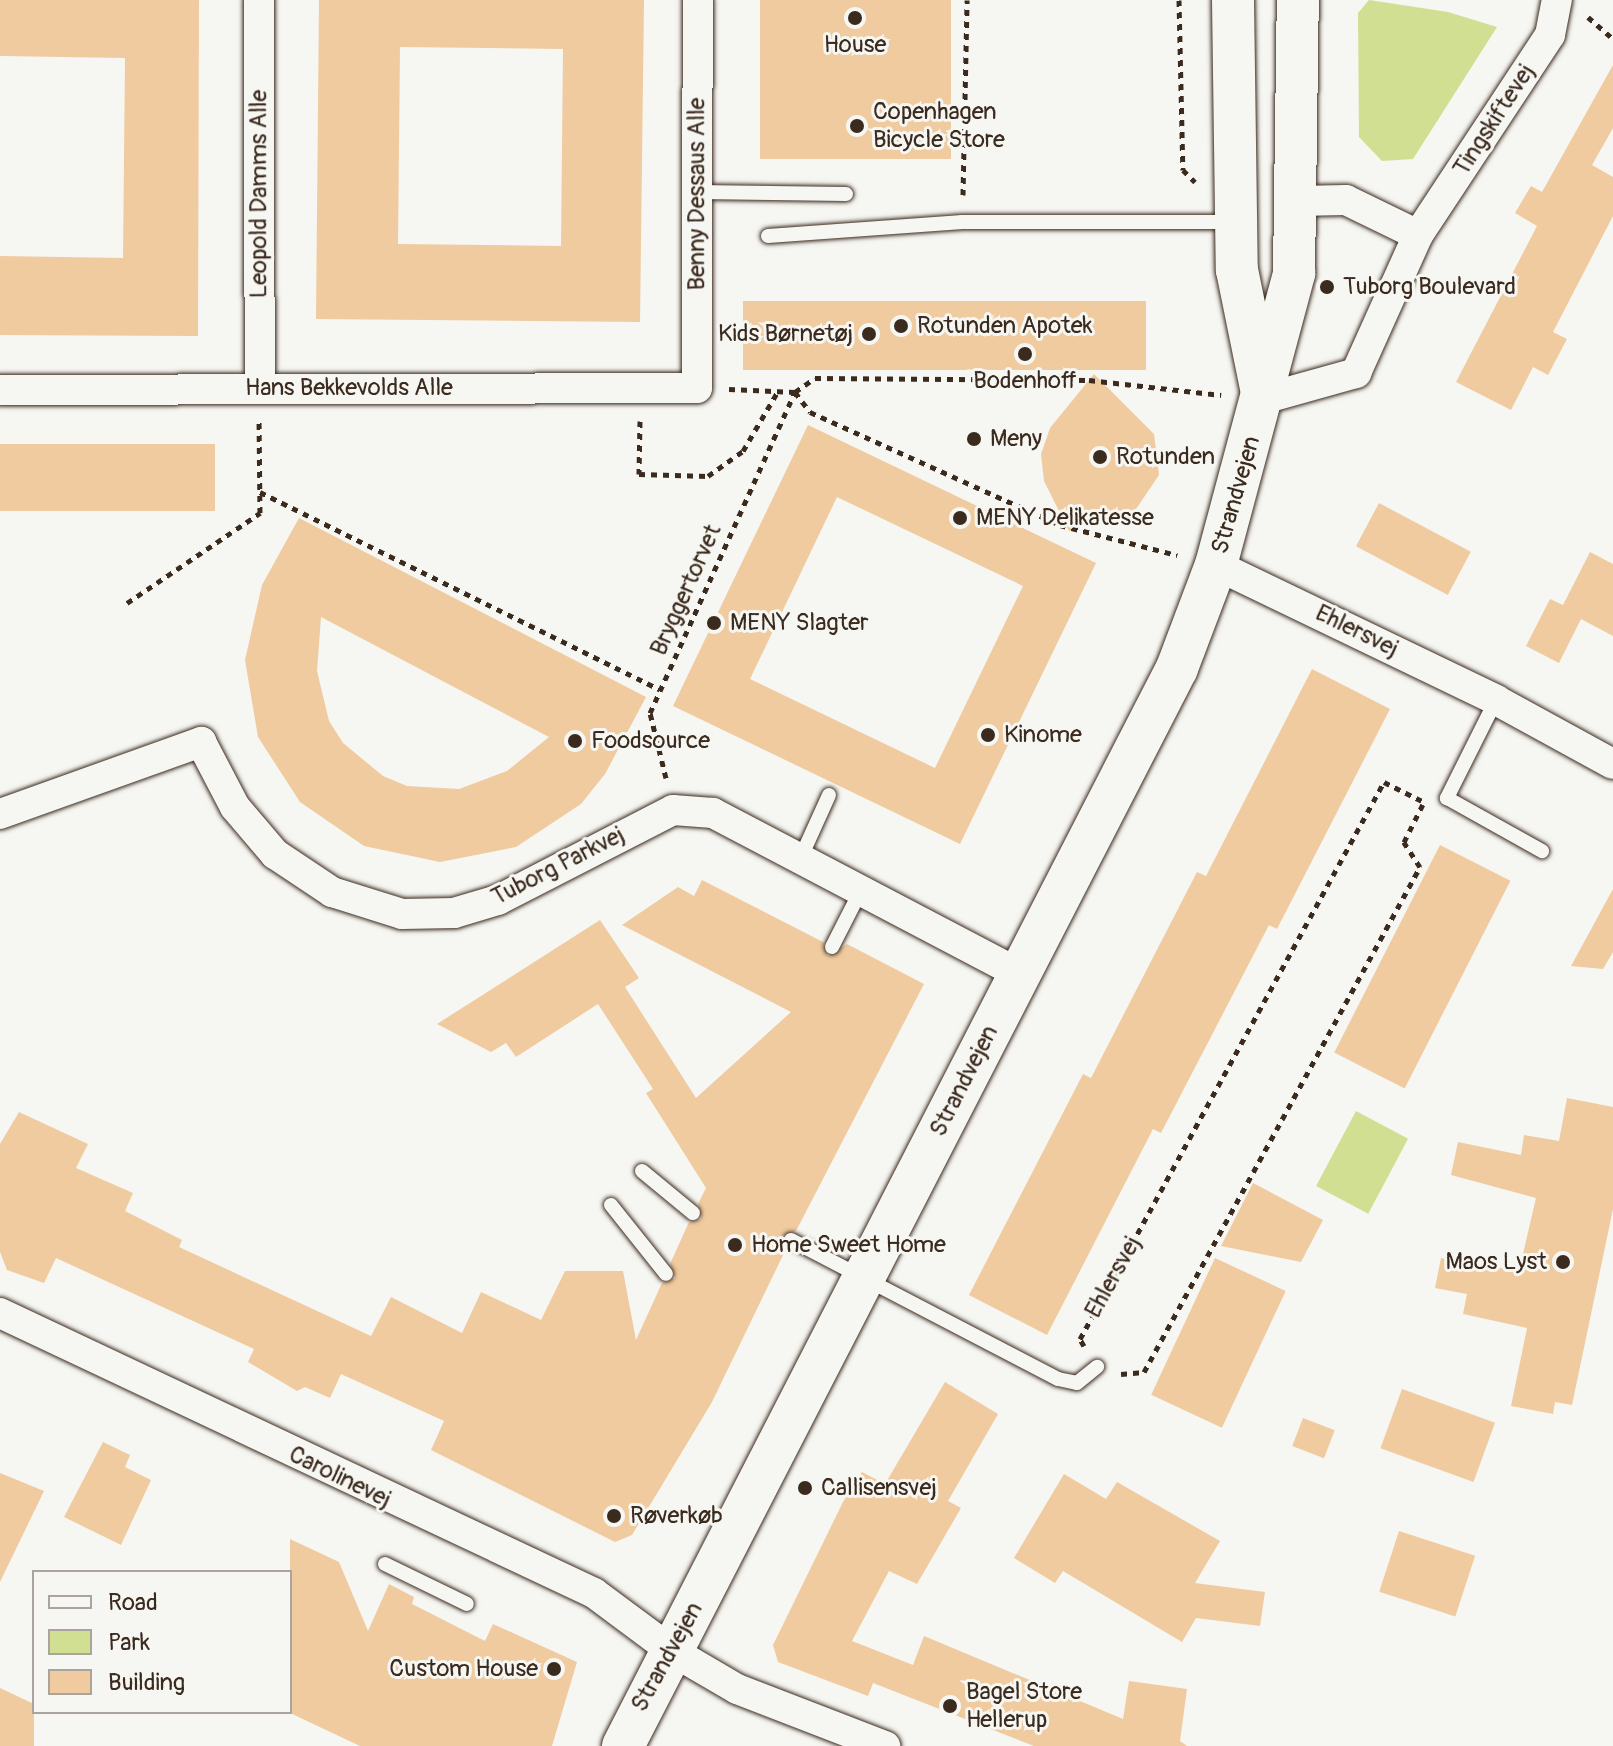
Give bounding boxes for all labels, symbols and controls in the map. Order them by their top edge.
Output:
marker: House [846,9,864,27]
place label: House [824,31,886,59]
street label: Tingskiftevej [1447,59,1541,181]
street label: Leopold Damms Alle [245,90,273,298]
street label: Benny Dessaus Alle [683,98,711,290]
place label: Copenhagen Bicycle Store [873,98,1005,154]
marker: Copenhagen Bicycle Store [848,117,866,135]
place label: Tuborg Boulevard [1343,273,1516,301]
marker: Tuborg Boulevard [1318,278,1336,296]
place label: Rotunden Apotek [917,312,1093,340]
marker: Rotunden Apotek [892,317,910,335]
place label: Kids Børnetøj [718,320,853,348]
marker: Kids Børnetøj [860,325,878,343]
marker: Bodenhoff [1016,345,1034,363]
place label: Bodenhoff [973,367,1077,395]
street label: Hans Bekkevolds Alle [245,374,453,402]
place label: Meny [990,425,1042,453]
marker: Meny [965,430,983,448]
street label: Strandvejen [1205,433,1267,557]
place label: Rotunden [1116,443,1215,471]
marker: Rotunden [1091,448,1109,466]
place label: MENY Delikatesse [976,504,1154,532]
marker: MENY Delikatesse [951,509,969,527]
street label: Bryggertorvet [644,520,728,660]
street label: Ehlersvej [1311,599,1403,663]
place label: MENY Slagter [730,609,869,637]
marker: MENY Slagter [705,614,723,632]
place label: Kinome [1004,721,1082,749]
marker: Kinome [979,726,997,744]
place label: Foodsource [591,727,710,755]
marker: Foodsource [566,732,584,750]
street label: Tuborg Parkvej [487,820,629,912]
street label: Strandvejen [924,1021,1004,1141]
place label: Home Sweet Home [751,1231,946,1259]
street label: Ehlersvej [1079,1231,1147,1323]
marker: Home Sweet Home [726,1236,744,1254]
place label: Maos Lyst [1446,1248,1547,1276]
marker: Maos Lyst [1554,1253,1572,1271]
street label: Carolinevej [284,1440,396,1514]
place label: Callisensvej [821,1474,937,1502]
marker: Callisensvej [796,1479,814,1497]
place label: Røverkøb [630,1502,723,1530]
marker: Røverkøb [605,1507,623,1525]
legend [32,1570,292,1714]
text: Road [108,1588,158,1617]
street label: Strandvejen [625,1597,709,1717]
text: Park [108,1628,150,1657]
place label: Custom House [389,1655,538,1683]
marker: Custom House [545,1660,563,1678]
text: Building [108,1668,185,1697]
place label: Bagel Store Hellerup [966,1678,1082,1734]
marker: Bagel Store Hellerup [941,1697,959,1715]

